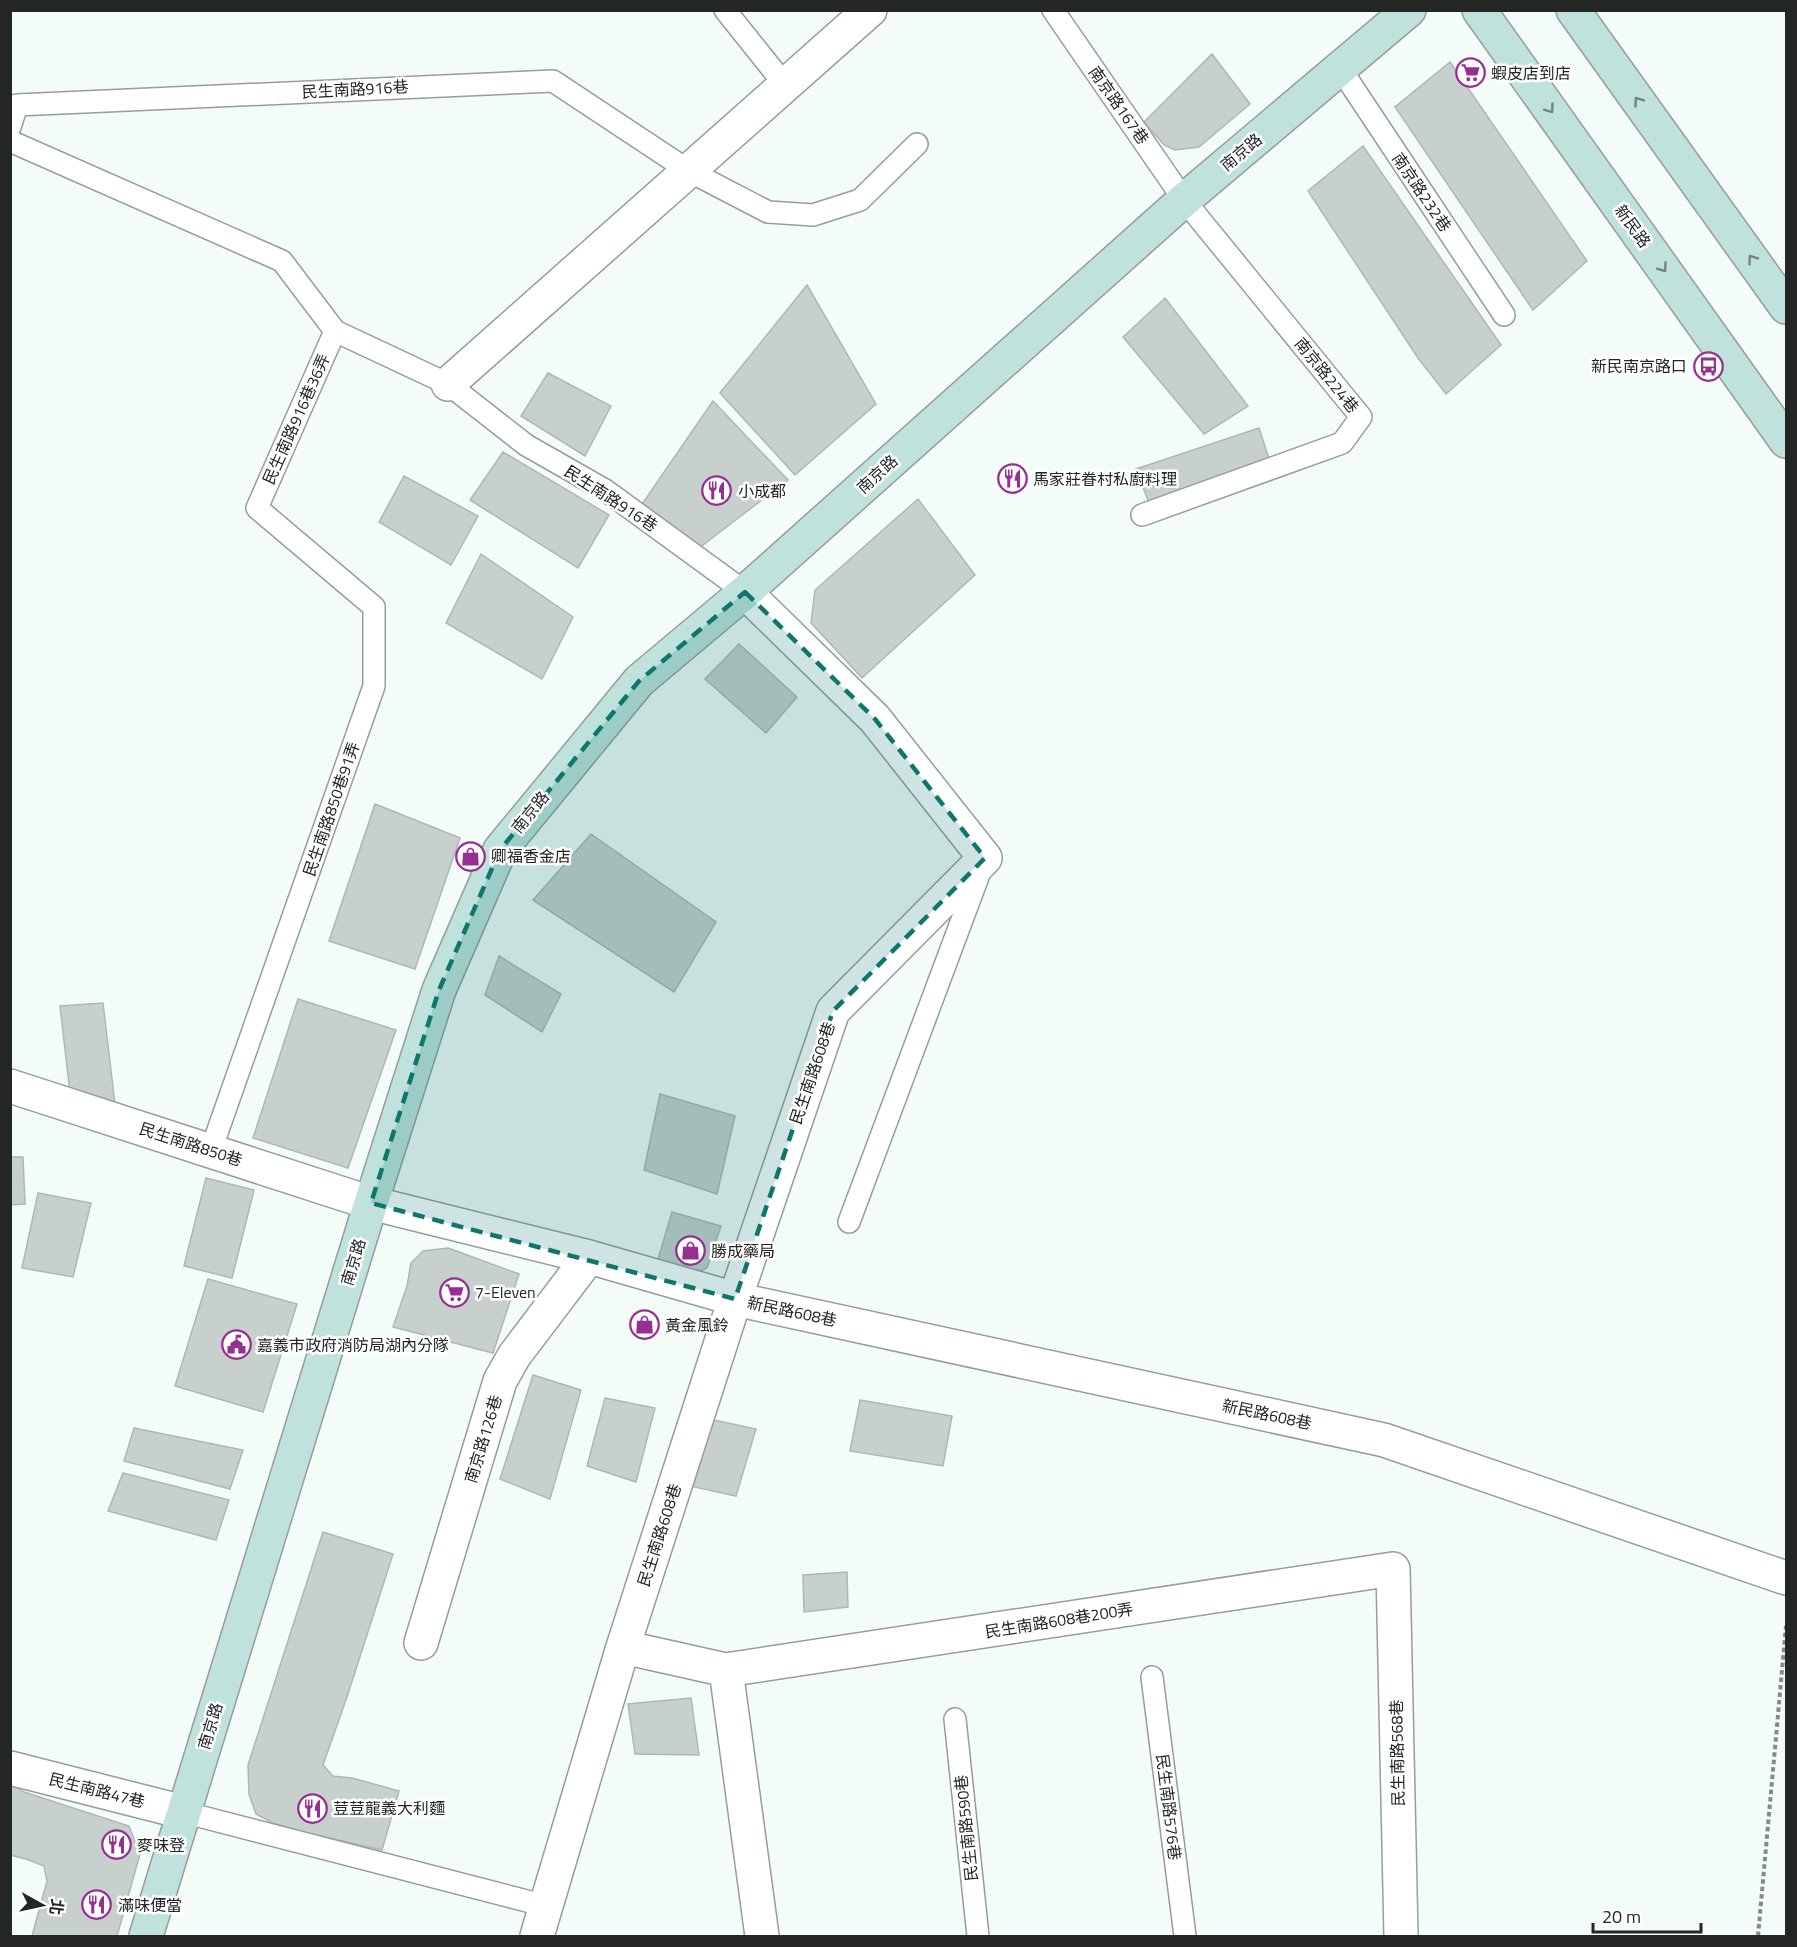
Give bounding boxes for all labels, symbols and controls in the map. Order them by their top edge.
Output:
supermarket icon: 蝦皮店到店 [1454,57,1486,89]
street label: 南京路167巷 [1083,61,1155,149]
place label: 蝦皮店到店 [1491,61,1571,85]
street label: 民生南路916巷 [301,74,409,104]
one-way arrow [1635,96,1646,107]
one-way arrow [1543,103,1554,114]
street label: 南京路 [1215,127,1267,177]
street label: 南京路232巷 [1387,148,1457,236]
street label: 新民路 [1609,200,1657,252]
one-way arrow [1748,255,1759,266]
one-way arrow [1656,261,1667,272]
street label: 南京路224巷 [1289,332,1365,418]
street label: 民生南路916巷36弄 [256,350,336,488]
bus stop icon: 新民南京路口 [1692,350,1724,382]
place label: 新民南京路口 [1591,354,1687,378]
street label: 南京路 [851,449,903,499]
street label: 民生南路916巷 [560,459,662,537]
restaurant icon: 馬家莊眷村私廚料理 [996,463,1028,495]
place label: 馬家莊眷村私廚料理 [1033,467,1177,491]
restaurant icon: 小成都 [701,475,733,507]
place label: 小成都 [738,479,786,503]
street label: 民生南路850巷91弄 [297,739,365,879]
street label: 南京路 [506,786,554,838]
shop icon: 卿福香金店 [454,840,486,872]
place label: 卿福香金店 [491,844,571,868]
street label: 民生南路608巷 [783,1019,841,1127]
street label: 民生南路850巷 [136,1116,246,1172]
shop icon: 勝成藥局 [674,1235,706,1267]
street label: 南京路 [335,1236,371,1288]
place label: 勝成藥局 [711,1239,775,1263]
supermarket icon: 7-Eleven [438,1276,470,1308]
place label: 7-Eleven [475,1280,536,1304]
street label: 新民路608巷 [745,1290,839,1332]
shop icon: 黃金風鈴 [628,1309,660,1341]
place label: 黃金風鈴 [665,1313,729,1337]
public building icon: 嘉義市政府消防局湖內分隊 [220,1329,252,1361]
place label: 嘉義市政府消防局湖內分隊 [257,1333,449,1357]
street label: 南京路126巷 [458,1392,508,1486]
street label: 新民路608巷 [1220,1393,1314,1435]
street label: 民生南路608巷 [631,1480,687,1590]
street label: 民生南路608巷200弄 [983,1596,1135,1644]
street label: 民生南路568巷 [1384,1699,1410,1807]
street label: 南京路 [192,1700,228,1752]
street label: 民生南路576巷 [1151,1752,1187,1862]
street label: 民生南路47巷 [47,1767,147,1813]
street label: 民生南路590巷 [948,1774,984,1882]
restaurant icon: 荳荳龍義大利麵 [296,1792,328,1824]
place label: 荳荳龍義大利麵 [333,1796,445,1820]
restaurant icon: 麥味登 [100,1829,132,1861]
place label: 麥味登 [137,1833,185,1857]
north arrow [12,1875,72,1935]
restaurant icon: 滿味便當 [81,1889,113,1921]
place label: 滿味便當 [118,1893,182,1917]
scale bar [1593,1896,1701,1934]
text: 北 [44,1897,70,1917]
text: 20 m [1602,1903,1641,1930]

